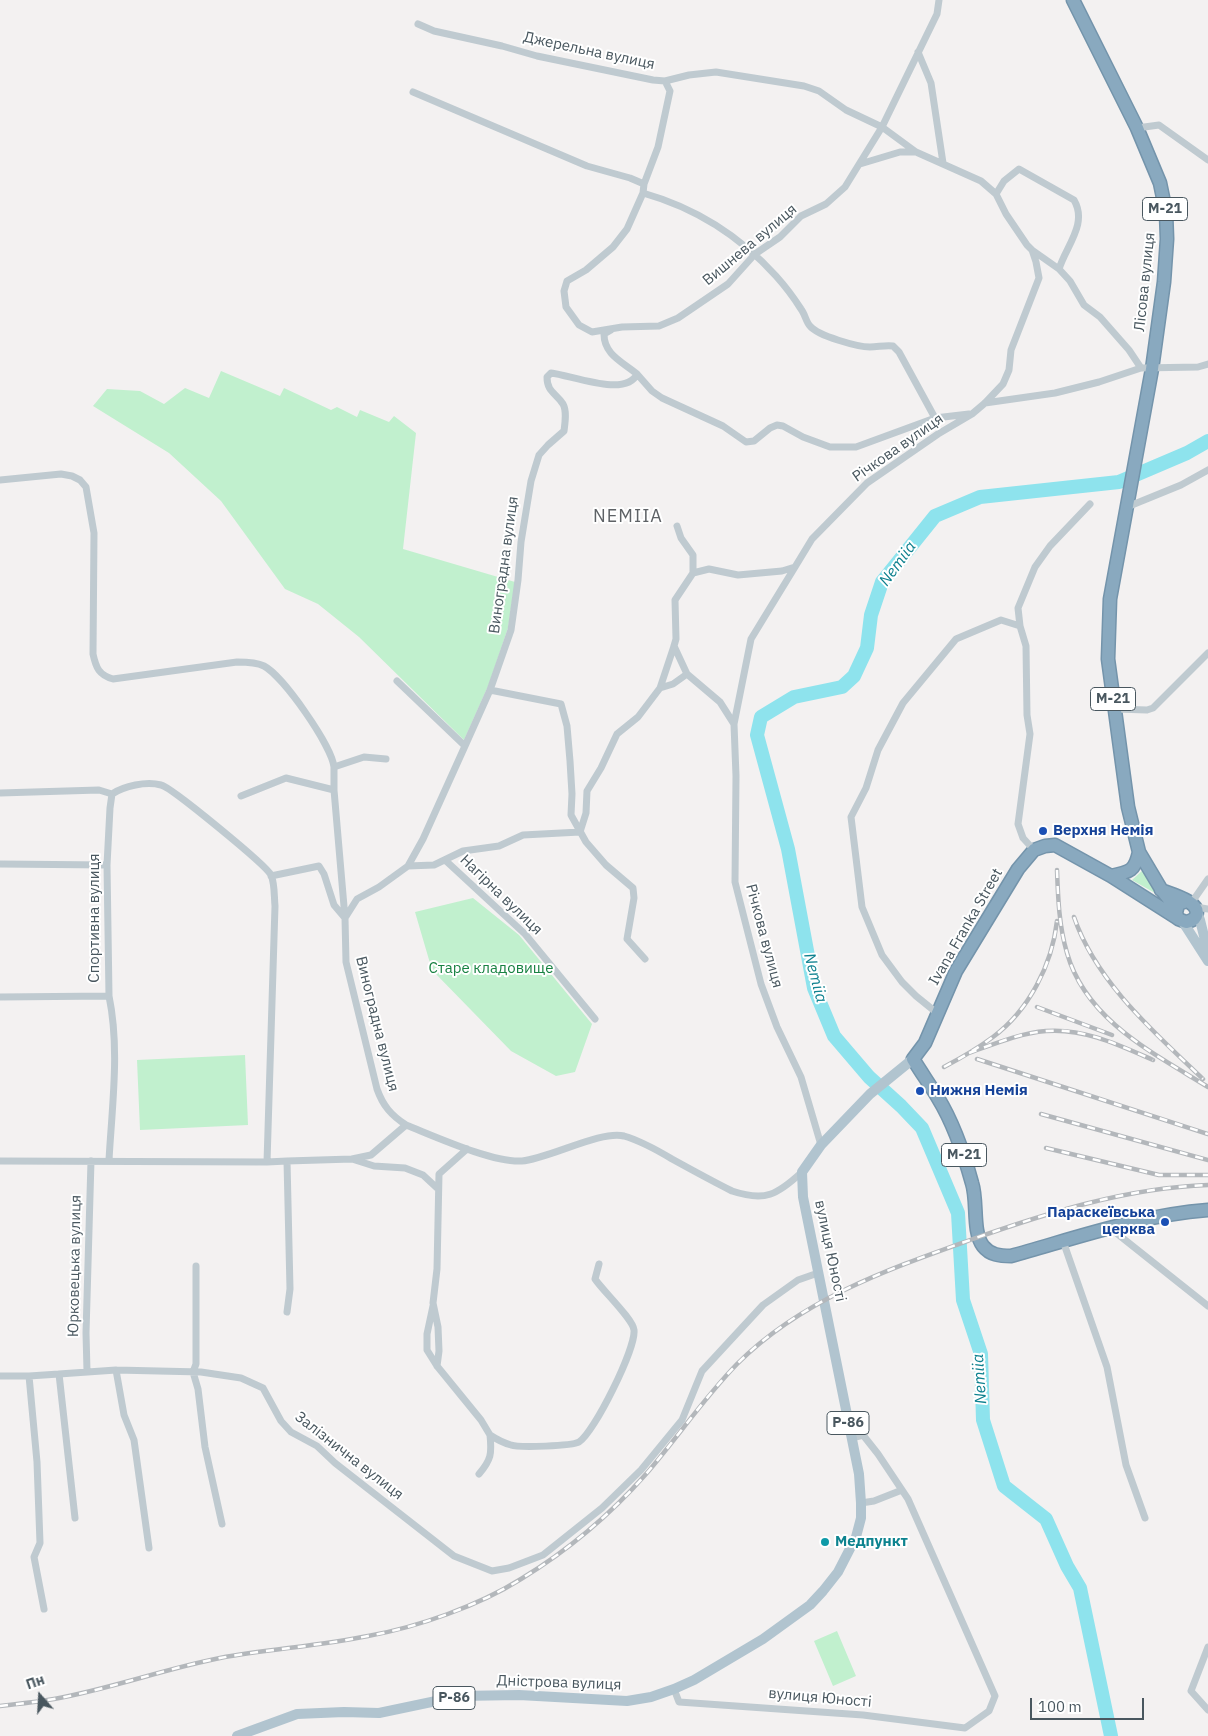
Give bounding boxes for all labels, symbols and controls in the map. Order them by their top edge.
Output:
street label: Джерельна вулиця [522,28,656,74]
road number: М-21 [1142,198,1188,220]
street label: Вишнева вулиця [699,200,801,290]
street label: Лісова вулиця [1131,232,1159,332]
street label: Річкова вулиця [849,410,947,486]
street label: Виноградна вулиця [485,495,523,635]
district label: NEMIIA [592,506,664,528]
water label: Nemiia [875,538,921,590]
road number: М-21 [1090,688,1136,711]
place label: Верхня Немія [1053,822,1153,840]
marker: Верхня Немія [1037,825,1049,837]
street label: Нагірна вулиця [456,851,546,939]
street label: Спортивна вулиця [86,853,104,983]
street label: Ivana Franka Street [925,865,1007,989]
street label: Річкова вулиця [741,882,787,990]
water label: Nemiia [799,951,831,1005]
street label: Виноградна вулиця [352,955,402,1093]
park label: Старе кладовище [429,960,553,978]
place label: Нижня Немія [930,1082,1028,1100]
marker: Нижня Немія [914,1085,926,1097]
road number: М-21 [942,1144,986,1166]
street label: Юрковецька вулиця [65,1195,85,1337]
street label: вулиця Юності [810,1199,850,1303]
place label: Параскеївська церква [1047,1204,1155,1239]
marker: Параскеївська церква [1159,1216,1171,1228]
water label: Nemiia [969,1353,991,1405]
street label: Залізнична вулиця [291,1408,407,1504]
road number: Р-86 [827,1412,869,1435]
place label: Медпункт [835,1533,908,1551]
marker: Медпункт [819,1536,831,1548]
text: Пн [23,1670,47,1693]
north arrow [15,1671,65,1721]
street label: Дністрова вулиця [496,1672,622,1694]
street label: вулиця Юності [768,1685,872,1711]
road number: Р-86 [433,1686,475,1710]
scale bar [1033,1688,1147,1720]
text: 100 m [1038,1697,1082,1716]

